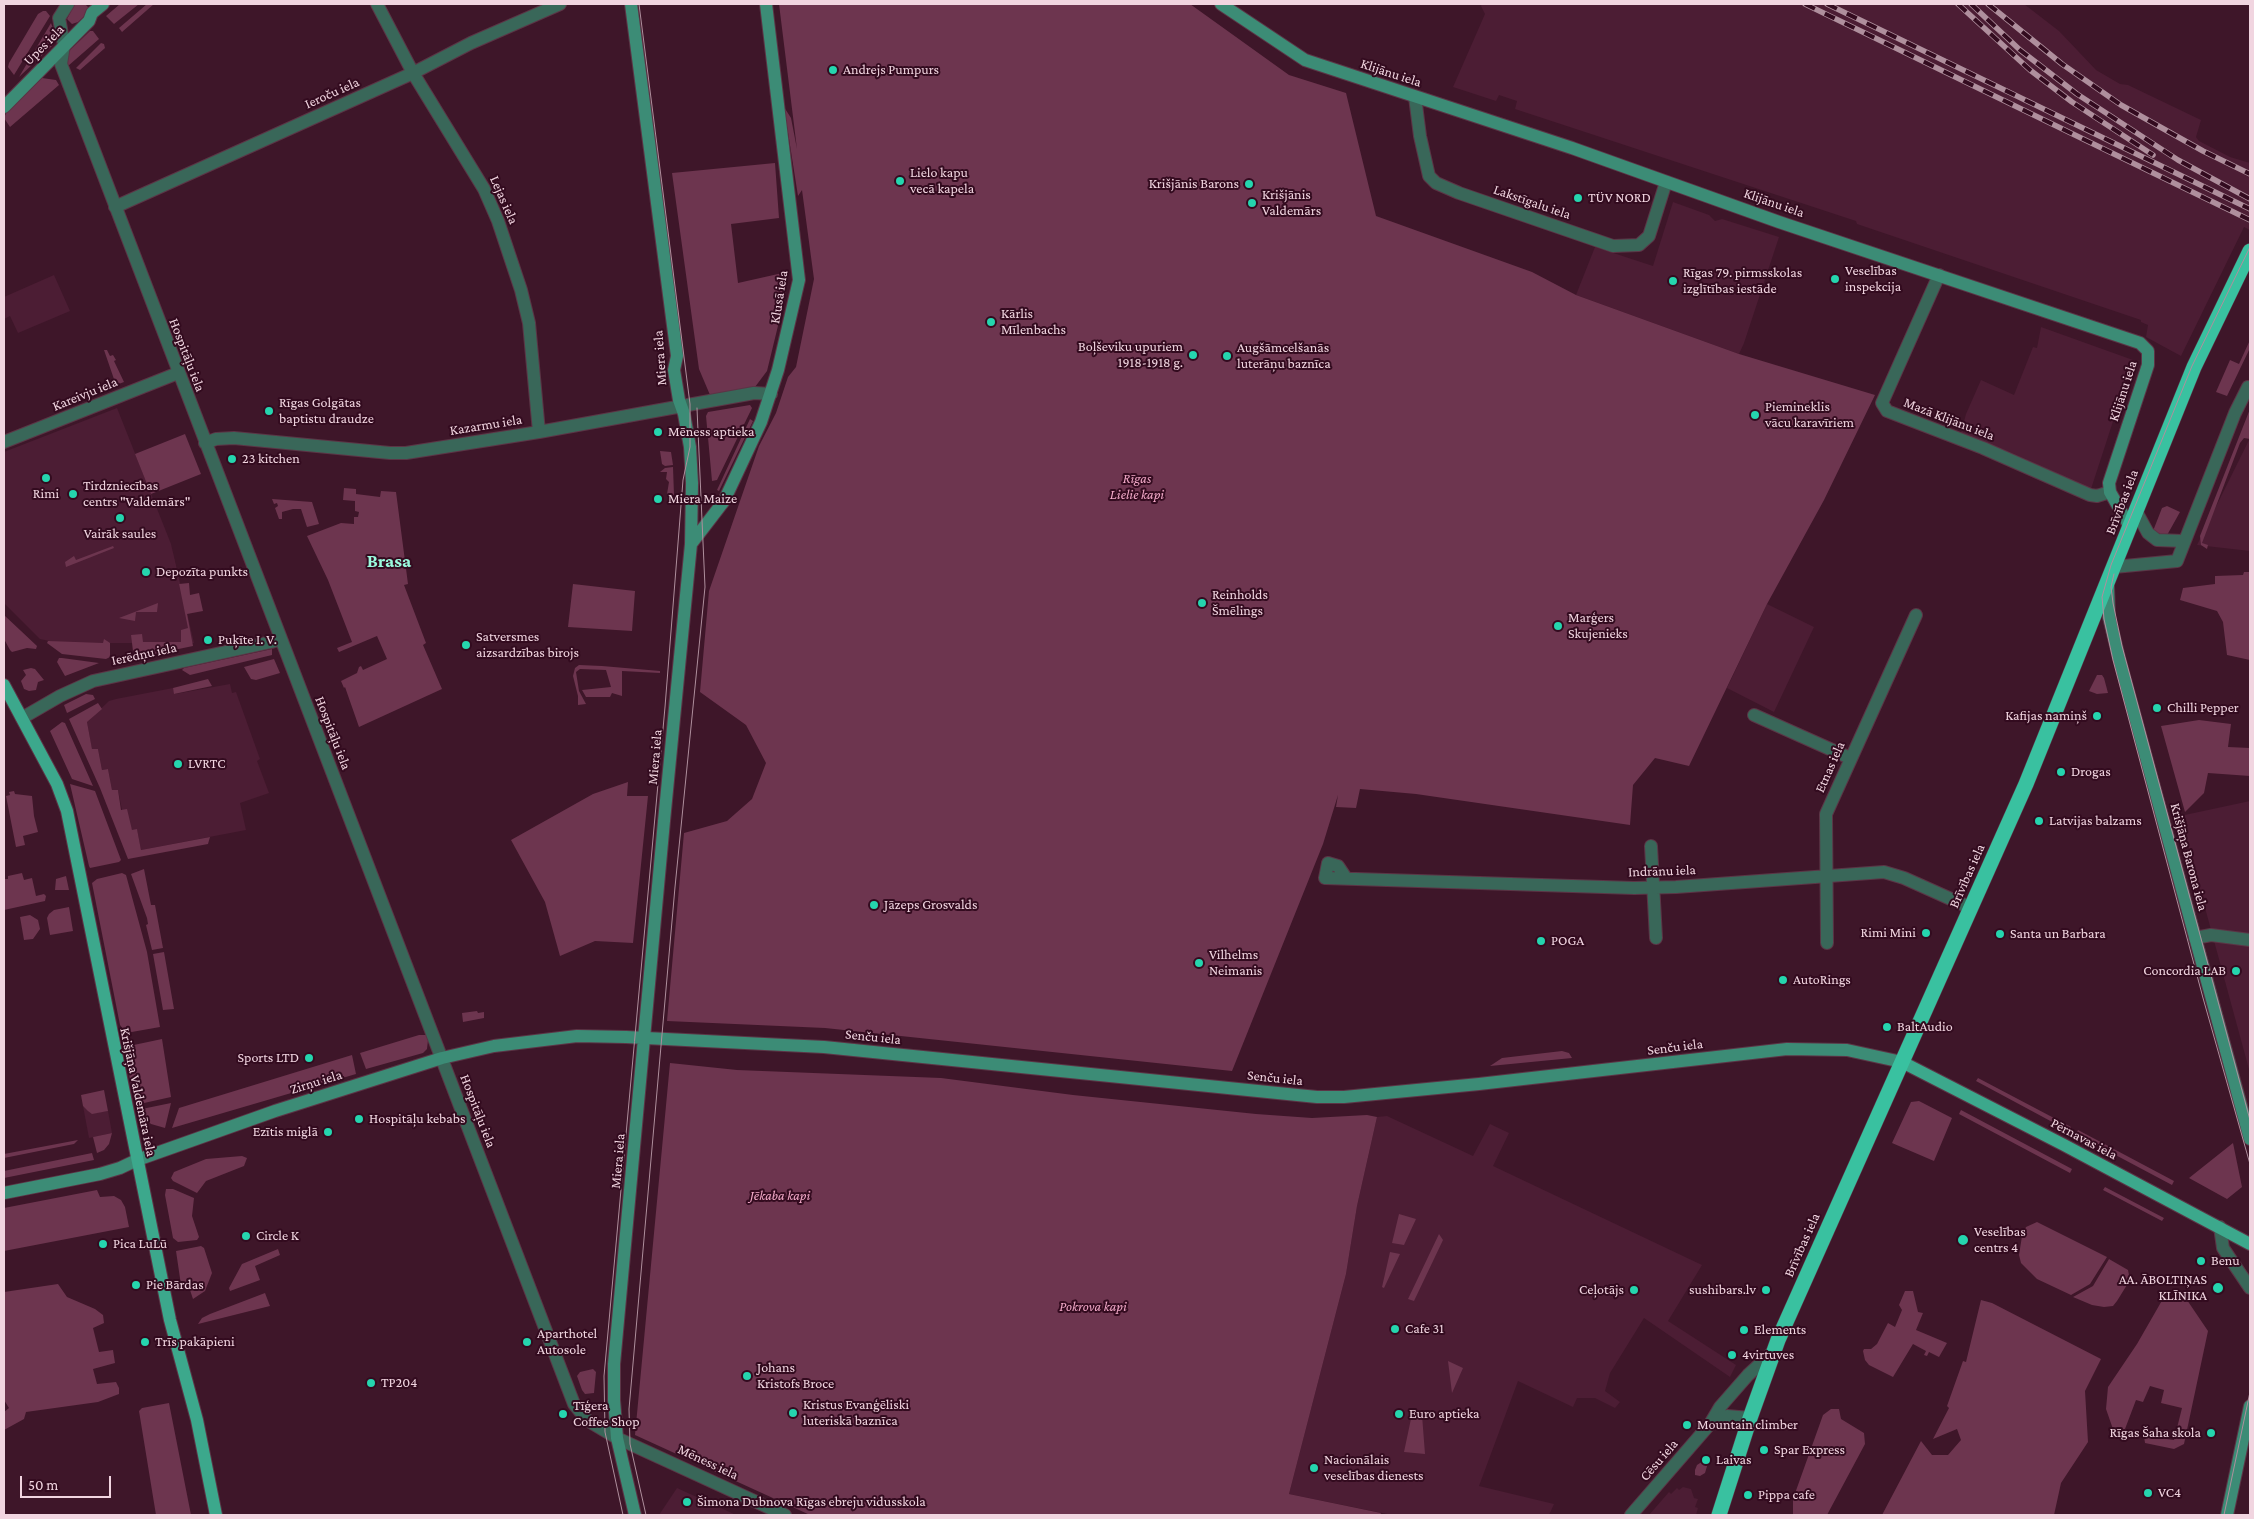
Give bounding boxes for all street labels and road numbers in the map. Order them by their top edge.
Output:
street label: Upes iela [20,21,68,69]
street label: Klijānu iela [1359,55,1423,91]
street label: Ieroču iela [302,74,362,112]
street label: Lejas iela [486,173,522,227]
street label: Lakstīgalu iela [1491,181,1573,223]
street label: Klijānu iela [1742,185,1806,221]
street label: Klusā iela [767,269,791,325]
street label: Hospitāļu iela [165,316,209,394]
street label: Miera iela [650,330,670,386]
street label: Klijānu iela [2105,359,2141,423]
street label: Kareivju iela [50,373,120,415]
street label: Mazā Klijānu iela [1901,394,1997,444]
street label: Kazarmu iela [449,411,523,439]
street label: Brīvības iela [2102,467,2142,537]
street label: Ierēdņu iela [110,639,178,669]
street label: Hospitāļu iela [311,694,355,772]
street label: Miera iela [644,729,666,785]
street label: Etnas iela [1811,739,1849,795]
street label: Krišjāņa Barona iela [2167,801,2211,913]
street label: Brīvības iela [1945,841,1989,911]
street label: Indrānu iela [1628,861,1696,881]
street label: Krišjāņa Valdemāra iela [116,1026,160,1158]
street label: Senču iela [844,1026,902,1048]
street label: Senču iela [1646,1035,1704,1059]
street label: Zirņu iela [288,1066,344,1098]
street label: Senču iela [1246,1067,1304,1089]
street label: Hospitāļu iela [456,1072,500,1150]
street label: Pērnavas iela [2048,1115,2120,1163]
street label: Miera iela [607,1133,629,1189]
street label: Brīvības iela [1780,1210,1824,1280]
street label: Cēsu iela [1636,1436,1682,1484]
street label: Mēness iela [675,1441,741,1483]

